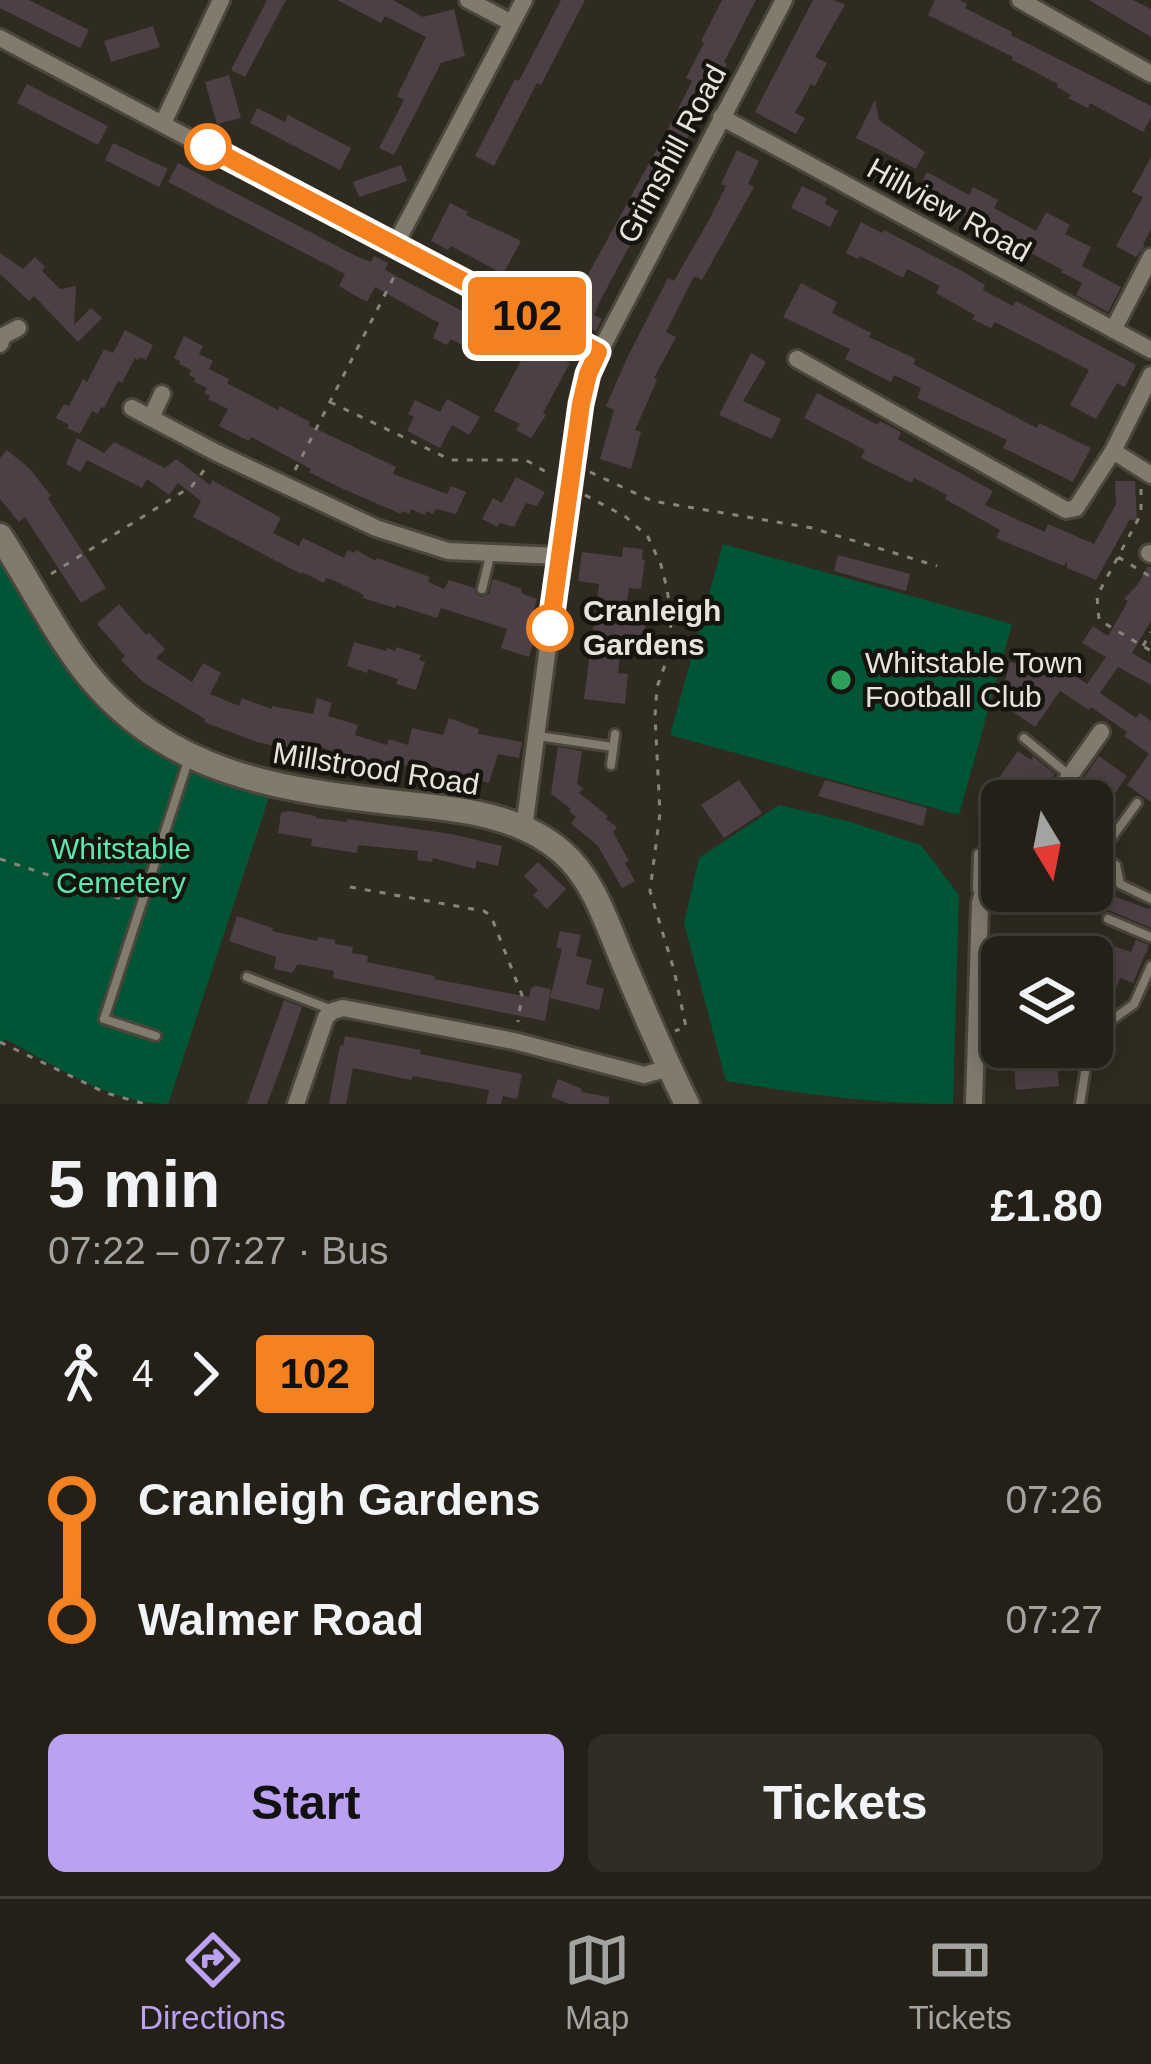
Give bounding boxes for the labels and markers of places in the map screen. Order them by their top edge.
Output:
unlabelled marker [186,125,230,169]
place label: Cranleigh Gardens [583,594,721,661]
marker: Cranleigh Gardens [528,606,572,650]
place label: Whitstable Town Football Club [865,646,1083,713]
marker: Whitstable Town Football Club [828,667,854,693]

